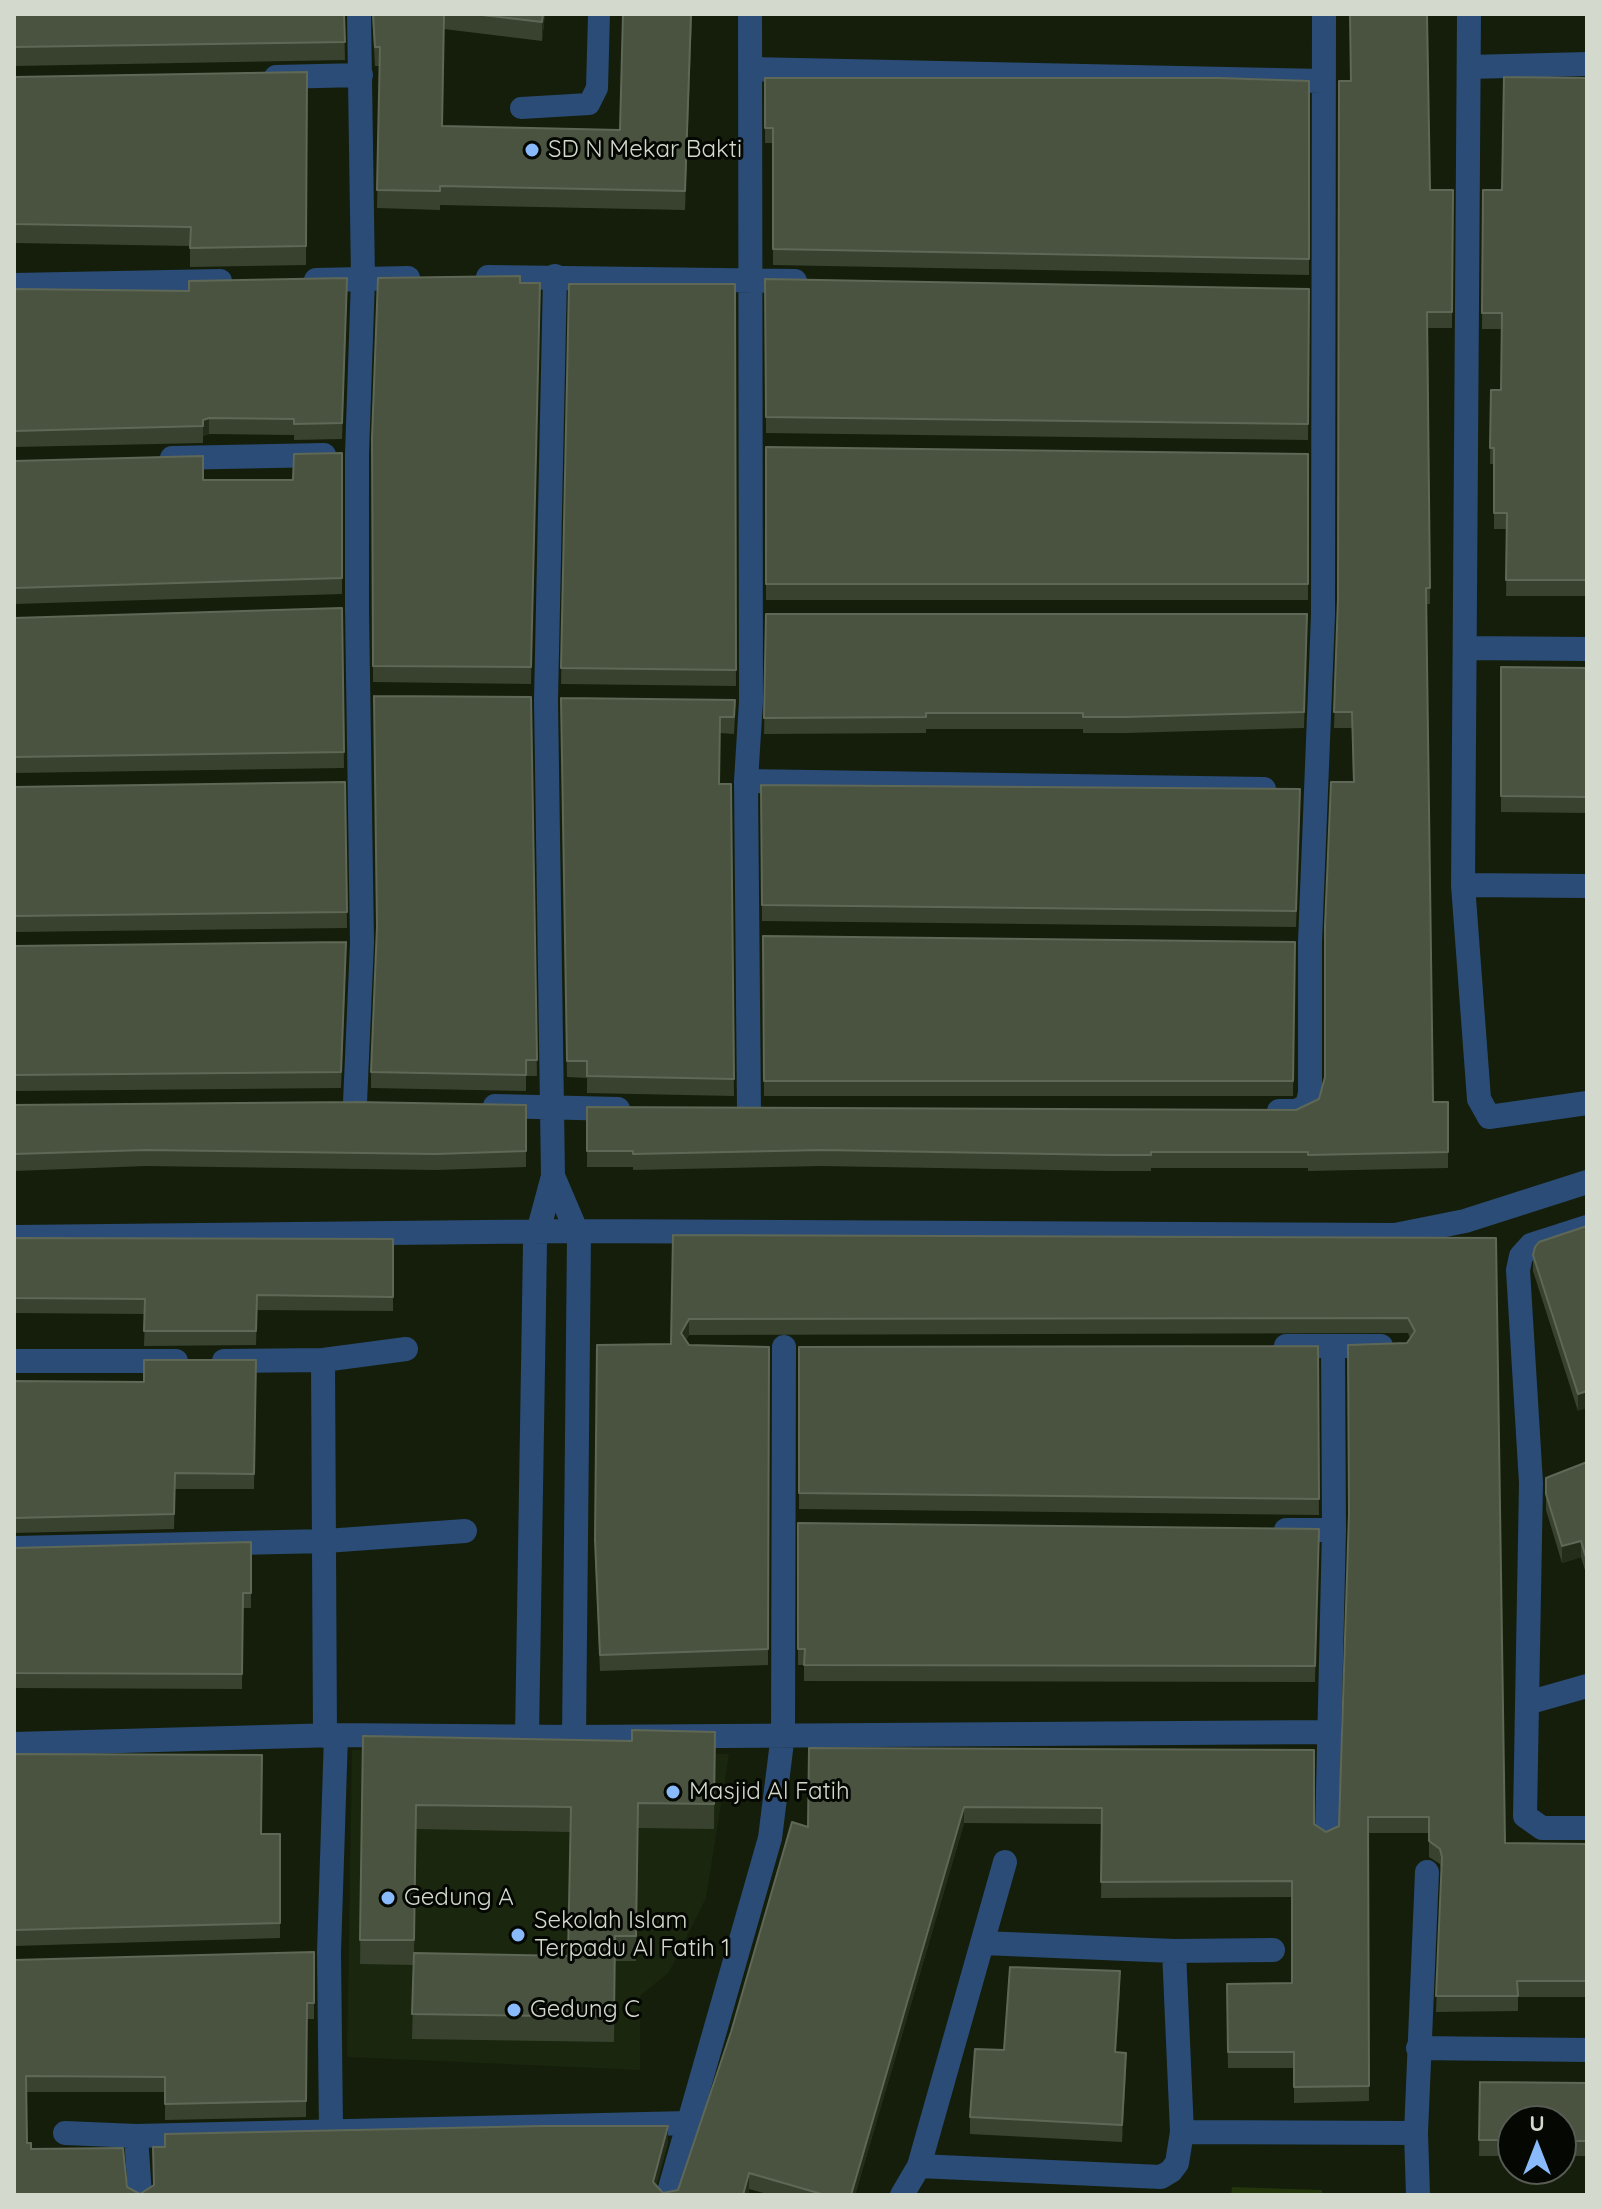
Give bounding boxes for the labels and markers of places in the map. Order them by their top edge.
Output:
place label: SD N Mekar Bakti [548,136,742,164]
marker: SD N Mekar Bakti [523,141,541,159]
place label: Masjid Al Fatih [689,1778,850,1806]
marker: Masjid Al Fatih [664,1783,682,1801]
place label: Gedung A [404,1884,514,1912]
marker: Gedung A [379,1889,397,1907]
place label: Sekolah Islam Terpadu Al Fatih 1 [534,1907,730,1963]
marker: Sekolah Islam Terpadu Al Fatih 1 [509,1926,527,1944]
place label: Gedung C [530,1996,640,2024]
marker: Gedung C [505,2001,523,2019]

